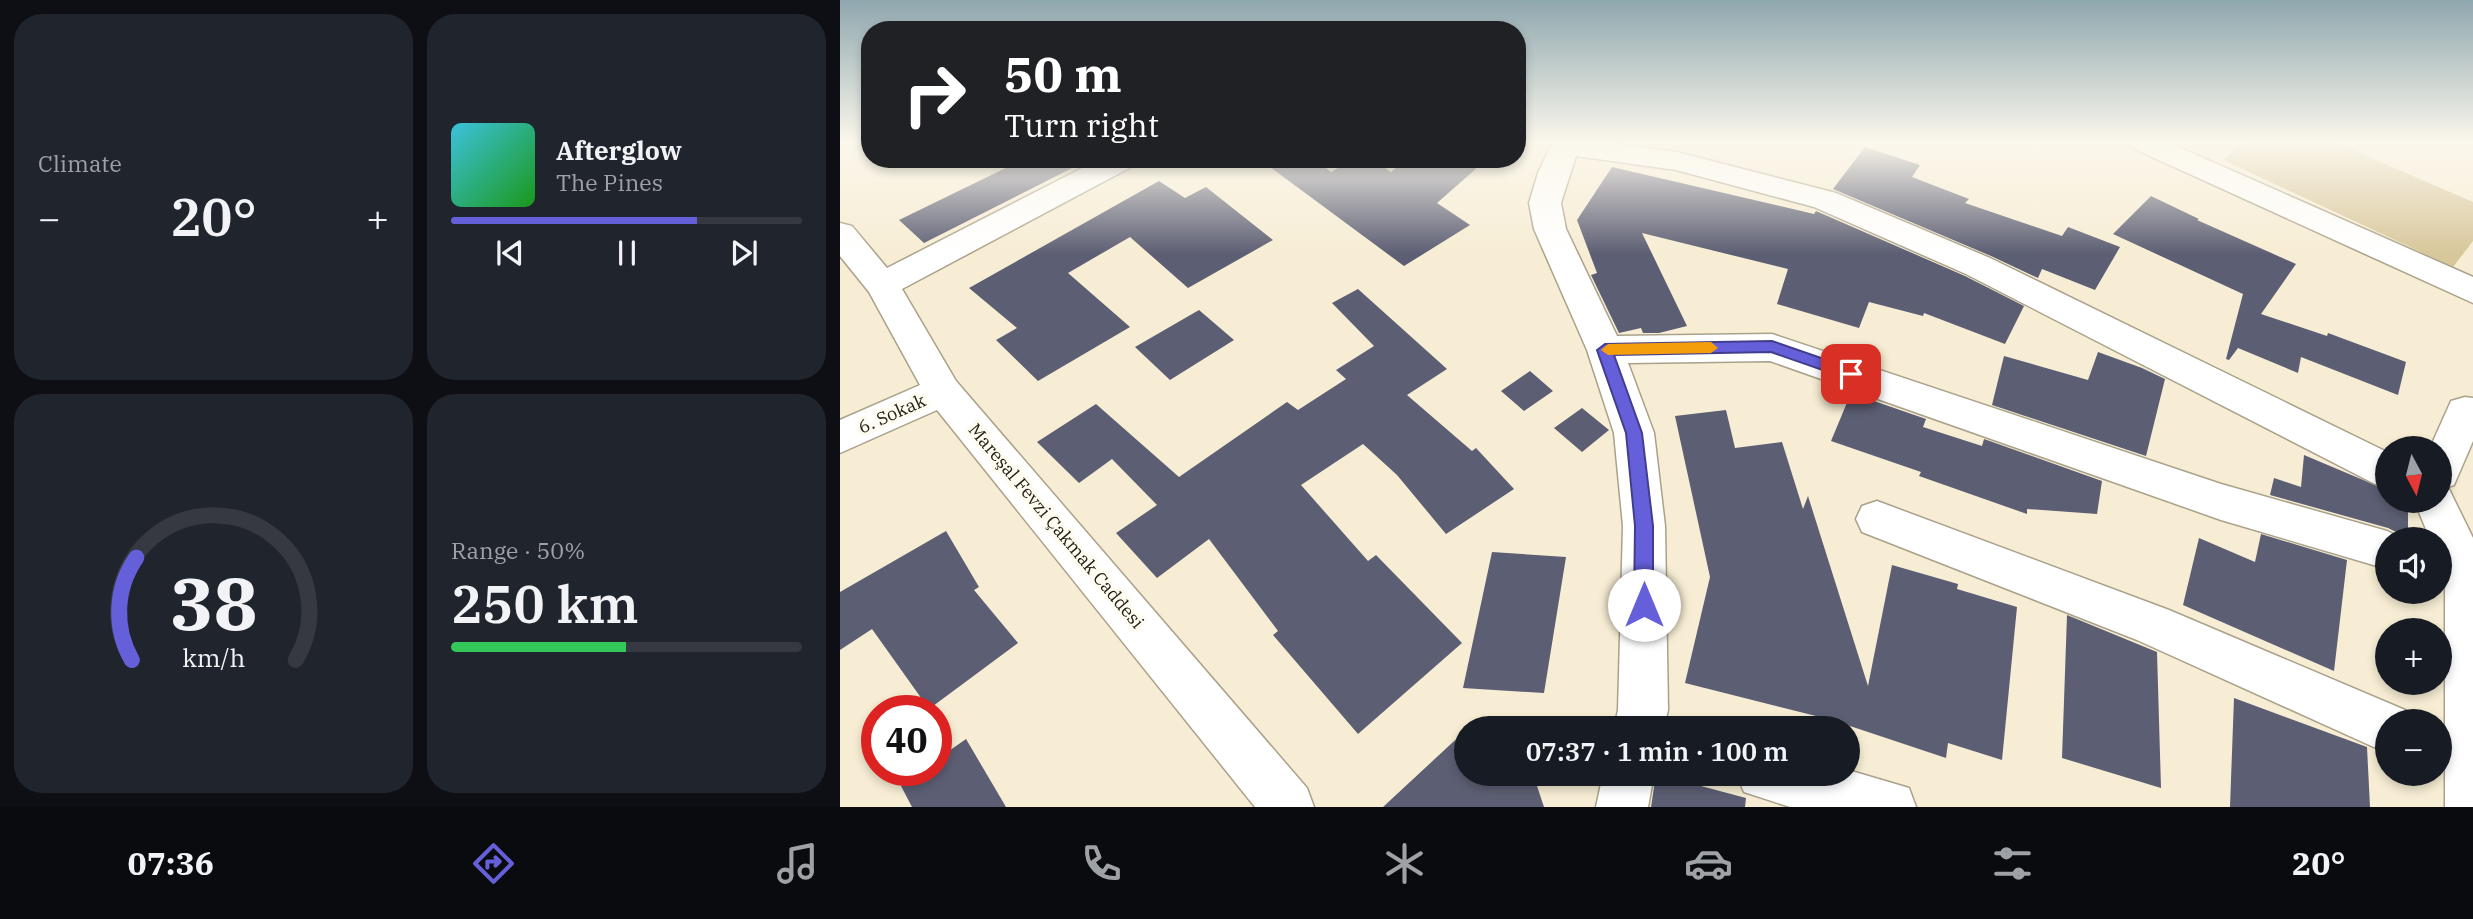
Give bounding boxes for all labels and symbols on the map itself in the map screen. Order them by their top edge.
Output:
pin [1821,344,1881,404]
street label: 6. Sokak [855,388,930,439]
street label: Mareşal Fevzi Çakmak Caddesi [964,418,1149,633]
north arrow [2375,436,2452,513]
position arrow [1607,568,1681,642]
speed limit sign: 40 [861,695,952,786]

